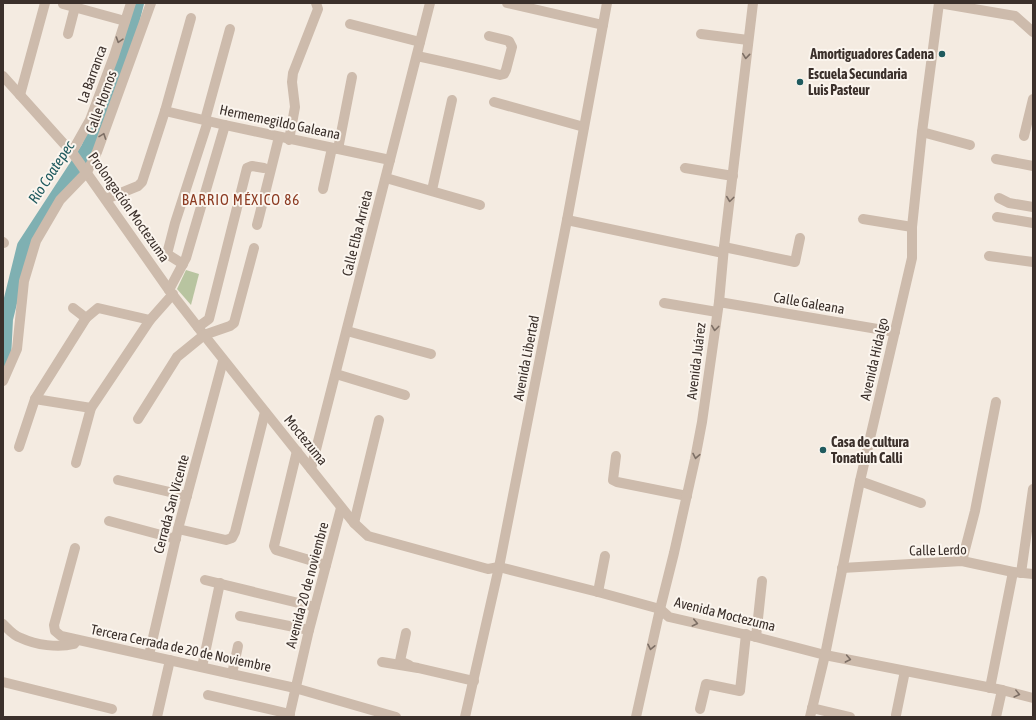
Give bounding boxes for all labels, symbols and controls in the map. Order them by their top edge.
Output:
one-way arrow [115,36,124,43]
street label: La Barranca [74,43,110,105]
place label: Amortiguadores Cadena [809,46,934,62]
marker: Amortiguadores Cadena [937,49,947,59]
one-way arrow [742,53,751,59]
place label: Escuela Secundaria Luis Pasteur [808,66,908,98]
street label: Calle Hornos [82,68,120,136]
marker: Escuela Secundaria Luis Pasteur [795,77,805,87]
street label: Hermemegildo Galeana [218,101,342,143]
one-way arrow [99,133,107,140]
water label: Rio Coatepec [25,137,78,206]
street label: Prolongación Moctezuma [85,149,173,265]
street label: Calle Elba Arrieta [339,188,375,278]
district label: BARRIO MÉXICO 86 [182,191,300,208]
one-way arrow [726,196,735,202]
street label: Calle Galeana [772,289,846,317]
street label: Avenida Libertad [510,314,542,402]
street label: Avenida Hidalgo [857,316,891,402]
street label: Avenida Juárez [683,322,709,400]
one-way arrow [711,325,720,331]
street label: Moctezuma [281,412,331,468]
place label: Casa de cultura Tonatiuh Calli [831,434,909,466]
marker: Casa de cultura Tonatiuh Calli [818,445,828,455]
street label: Cerrada San Vicente [150,453,192,555]
one-way arrow [692,453,700,459]
street label: Avenida 20 de noviembre [282,520,332,650]
street label: Calle Lerdo [909,541,967,559]
street label: Avenida Moctezuma [673,594,777,634]
one-way arrow [692,619,698,627]
street label: Tercera Cerrada de 20 de Noviembre [89,621,273,675]
one-way arrow [648,644,656,650]
one-way arrow [845,655,852,663]
one-way arrow [1013,689,1020,698]

